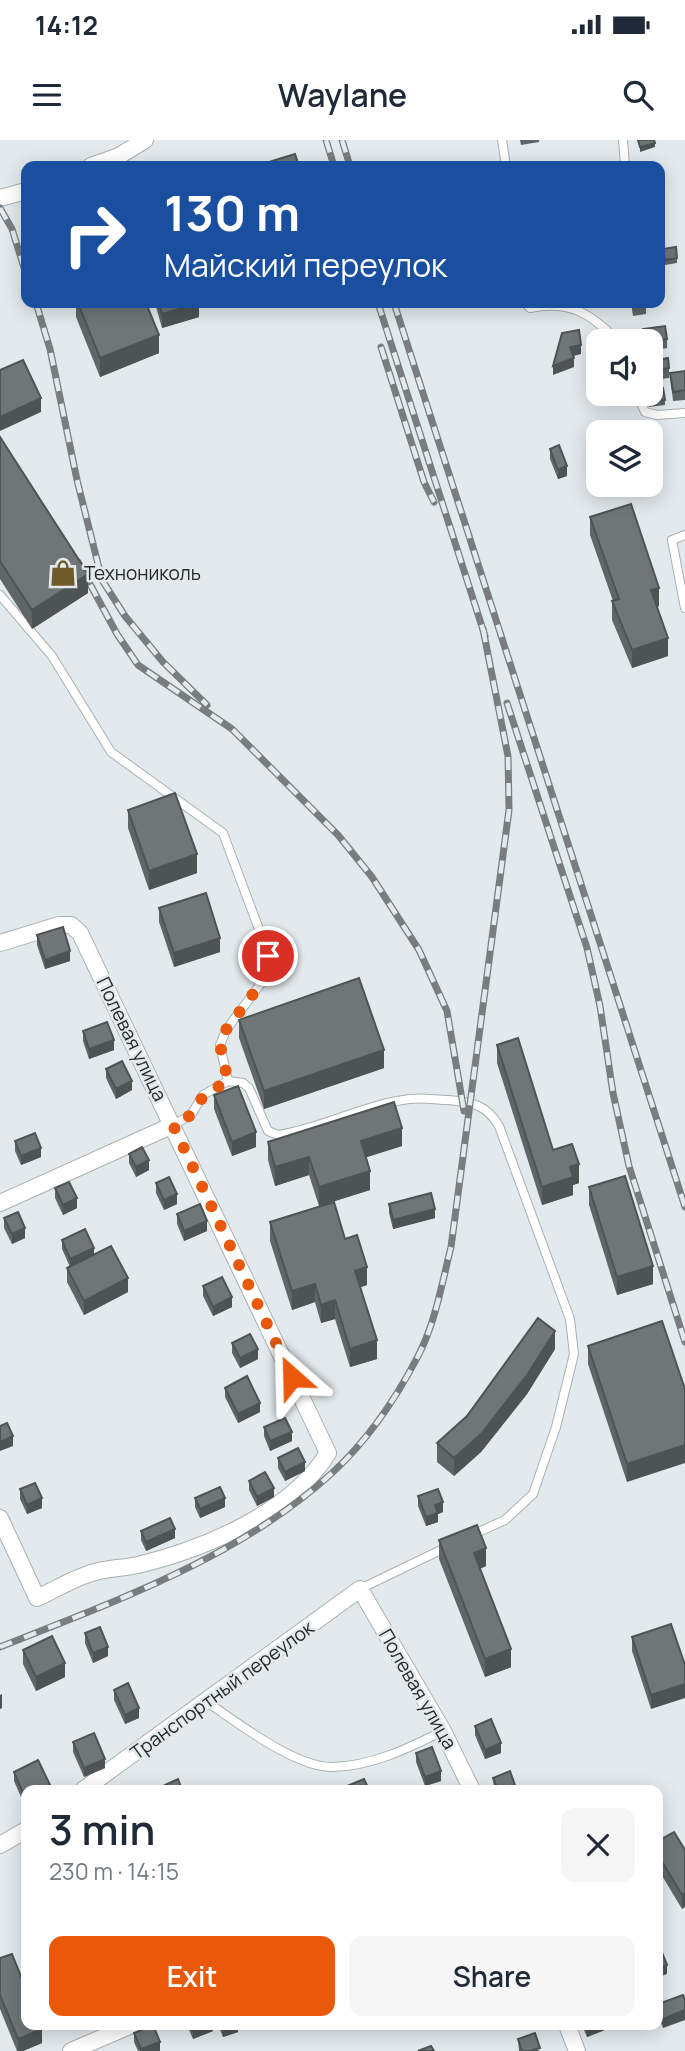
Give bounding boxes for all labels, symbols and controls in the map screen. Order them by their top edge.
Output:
text: 14:12 [35,7,98,43]
text: Waylane [278,73,407,117]
icon: menu [28,76,66,114]
icon: search [619,76,657,114]
text: 130 m [164,179,300,246]
icon: right [49,189,140,280]
text: Майский переулок [164,243,447,287]
map controls [586,329,663,497]
button: sound [586,329,663,406]
button: layers [586,420,663,497]
shop icon: Технониколь [48,558,78,588]
place label: Технониколь [84,560,201,586]
pin [238,926,298,986]
icon: arrive [249,937,287,975]
street label: Полевая улица [91,973,173,1105]
position arrow [255,1340,329,1414]
street label: Транспортный переулок [125,1614,319,1765]
street label: Полевая улица [373,1624,463,1754]
text: 3 min [49,1800,155,1858]
button: close [561,1808,635,1882]
text: 230 m · 14:15 [49,1855,179,1887]
button: Exit [49,1936,335,2016]
button: Share [349,1936,635,2016]

